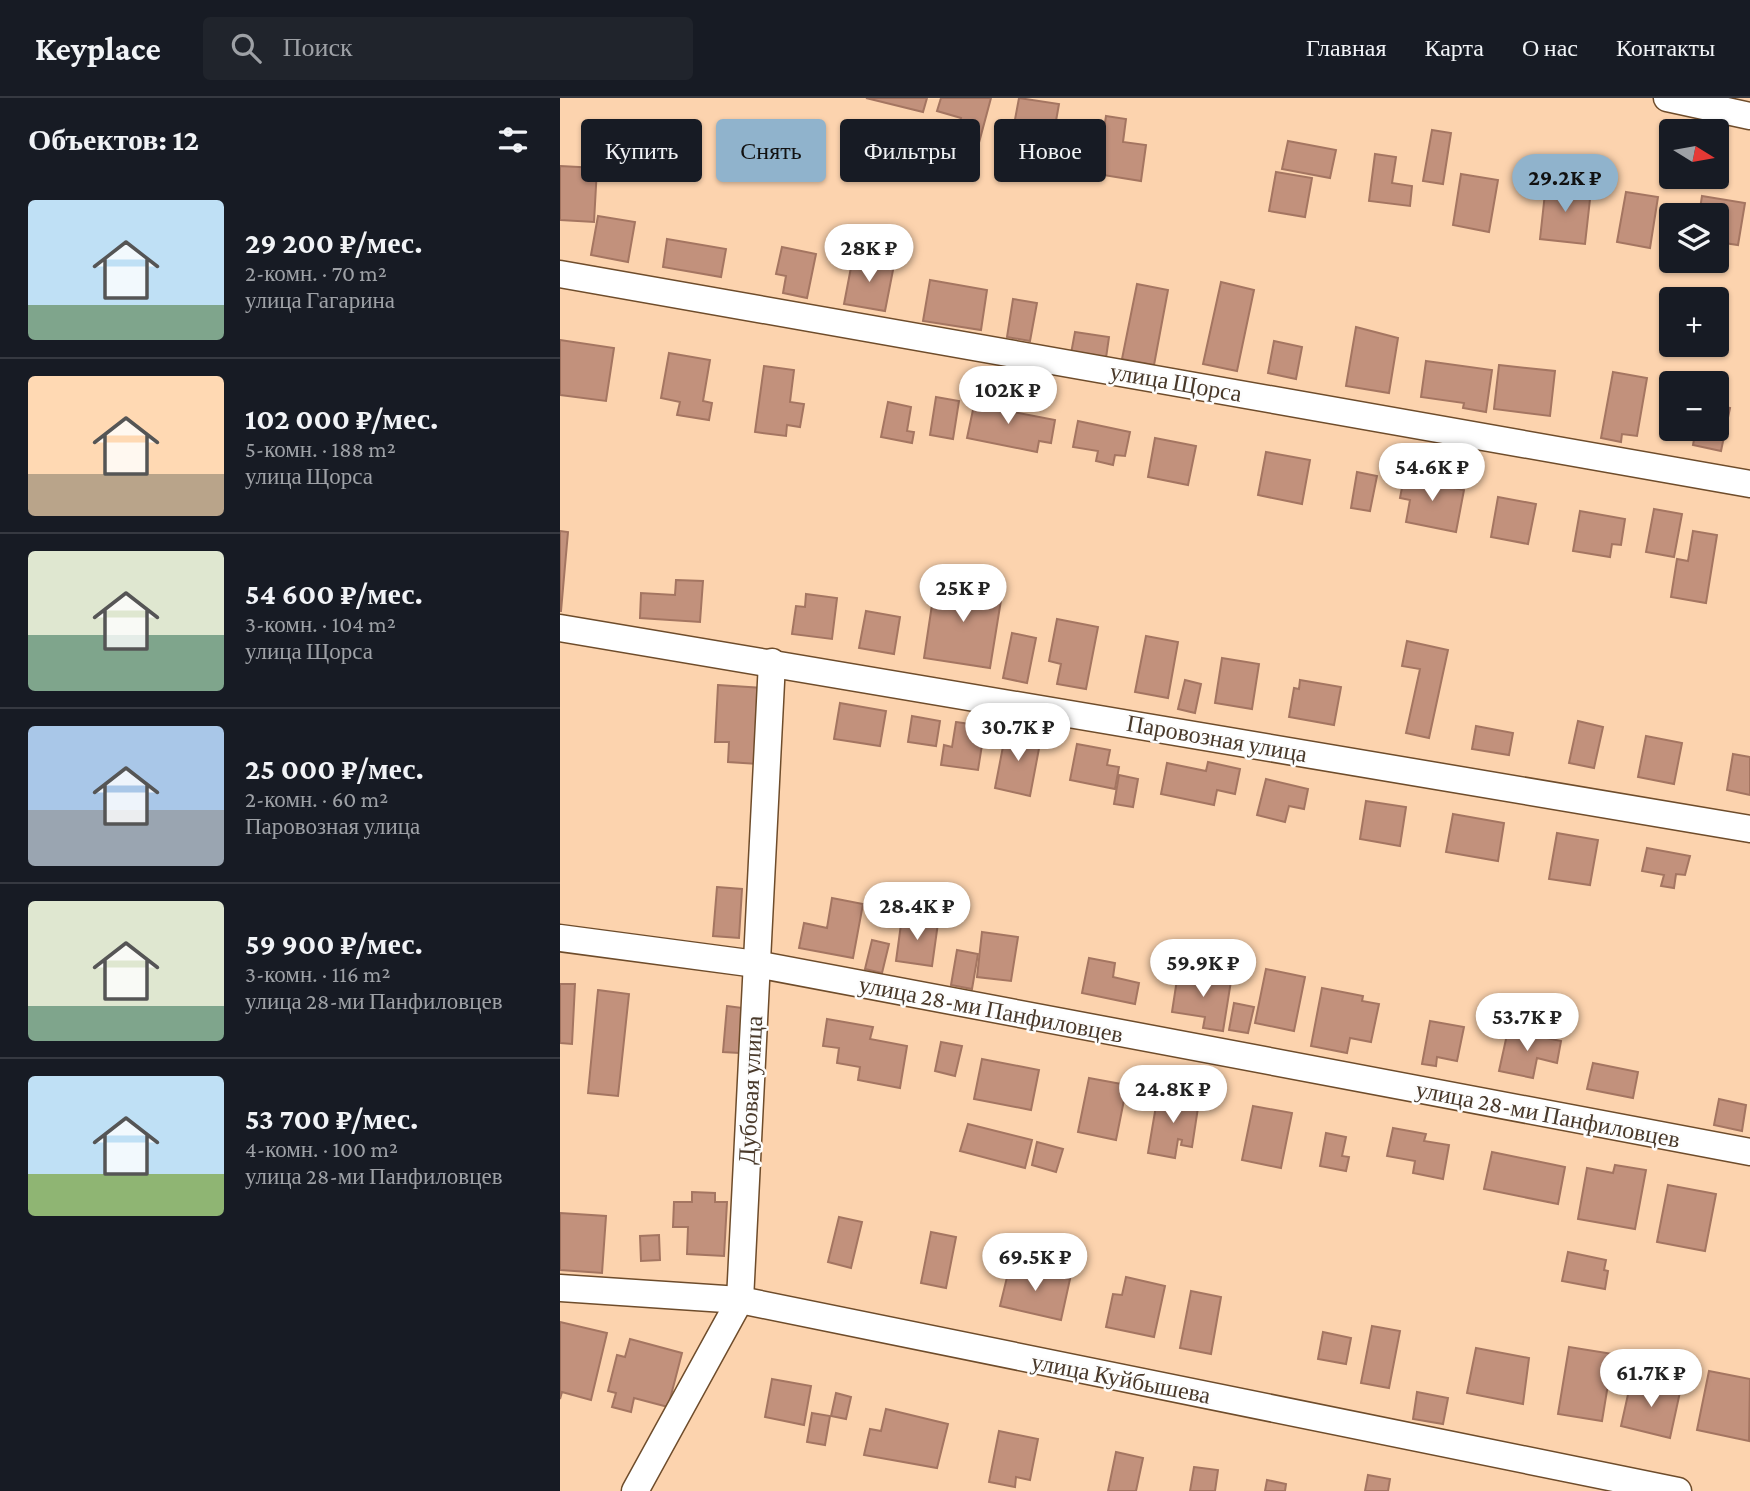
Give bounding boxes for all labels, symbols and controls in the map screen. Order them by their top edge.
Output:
search box [203,17,693,80]
icon: search [227,29,265,67]
text: Keyplace [35,30,161,67]
text: Поиск [283,33,353,62]
text: Главная [1306,34,1387,61]
text: Карта [1425,34,1484,61]
text: О нас [1522,34,1578,61]
text: Контакты [1616,34,1715,61]
chip: Купить [581,119,702,182]
chip: Снять [716,119,826,182]
chip: Фильтры [840,119,980,182]
chip: Новое [994,119,1106,182]
north arrow [1659,119,1729,189]
map controls [1659,119,1729,441]
icon: filters [494,121,532,159]
text: Объектов: 12 [28,123,199,156]
pin: 29.2K ₽ [1500,155,1630,214]
text: 29.2K ₽ [1528,164,1602,190]
button: layers [1659,203,1729,273]
pin: 28K ₽ [820,225,918,284]
text: 29 200 ₽/мес. [245,226,423,259]
icon: home [84,228,168,312]
text: 28K ₽ [841,234,897,260]
text: 2-комн. · 70 m² [245,260,387,286]
text: улица Гагарина [245,287,395,313]
button: + [1659,287,1729,357]
street label: улица Щорса [1108,357,1244,407]
pin: 102K ₽ [951,366,1065,426]
button: − [1659,371,1729,441]
text: 102K ₽ [975,376,1041,402]
text: 102 000 ₽/мес. [245,402,438,435]
icon: home [84,404,168,488]
text: 5-комн. · 188 m² [245,436,396,462]
pin: 54.6K ₽ [1367,444,1497,503]
text: 54.6K ₽ [1395,453,1469,479]
text: улица Щорса [245,463,373,489]
pin: 25K ₽ [914,564,1012,624]
text: 25K ₽ [936,574,990,600]
text: 54 600 ₽/мес. [245,577,423,610]
icon: home [84,579,168,663]
text: 3-комн. · 104 m² [245,611,396,637]
text: улица Щорса [245,638,373,664]
pin: 30.7K ₽ [953,704,1083,763]
street label: Паровозная улица [1125,709,1310,767]
text: 30.7K ₽ [981,713,1055,739]
text: 25 000 ₽/мес. [245,752,424,785]
icon: home [84,754,168,838]
text: 2-комн. · 60 m² [245,786,388,812]
text: Паровозная улица [245,813,420,839]
pin: 28.4K ₽ [852,882,982,942]
text: 28.4K ₽ [879,892,955,918]
text: 59 900 ₽/мес. [245,927,423,960]
icon: home [84,929,168,1013]
pin: 59.9K ₽ [1138,940,1268,999]
text: 59.9K ₽ [1166,949,1240,975]
text: 3-комн. · 116 m² [245,961,390,987]
street label: улица 28-ми Панфиловцев [857,970,1125,1048]
text: улица 28-ми Панфиловцев [245,988,503,1014]
pin: 53.7K ₽ [1462,993,1592,1053]
text: 53.7K ₽ [1492,1003,1562,1029]
street label: Дубовая улица [733,1015,767,1165]
pin: 24.8K ₽ [1108,1066,1238,1125]
text: 24.8K ₽ [1135,1075,1211,1101]
street label: улица 28-ми Панфиловцев [1414,1075,1682,1153]
text: 53 700 ₽/мес. [245,1102,418,1135]
icon: home [84,1104,168,1188]
text: 4-комн. · 100 m² [245,1136,398,1162]
text: улица 28-ми Панфиловцев [245,1163,503,1189]
pin: 69.5K ₽ [970,1234,1100,1293]
text: 69.5K ₽ [998,1243,1072,1269]
street label: улица Куйбышева [1029,1347,1213,1409]
pin: 61.7K ₽ [1586,1350,1716,1409]
text: 61.7K ₽ [1616,1359,1686,1385]

